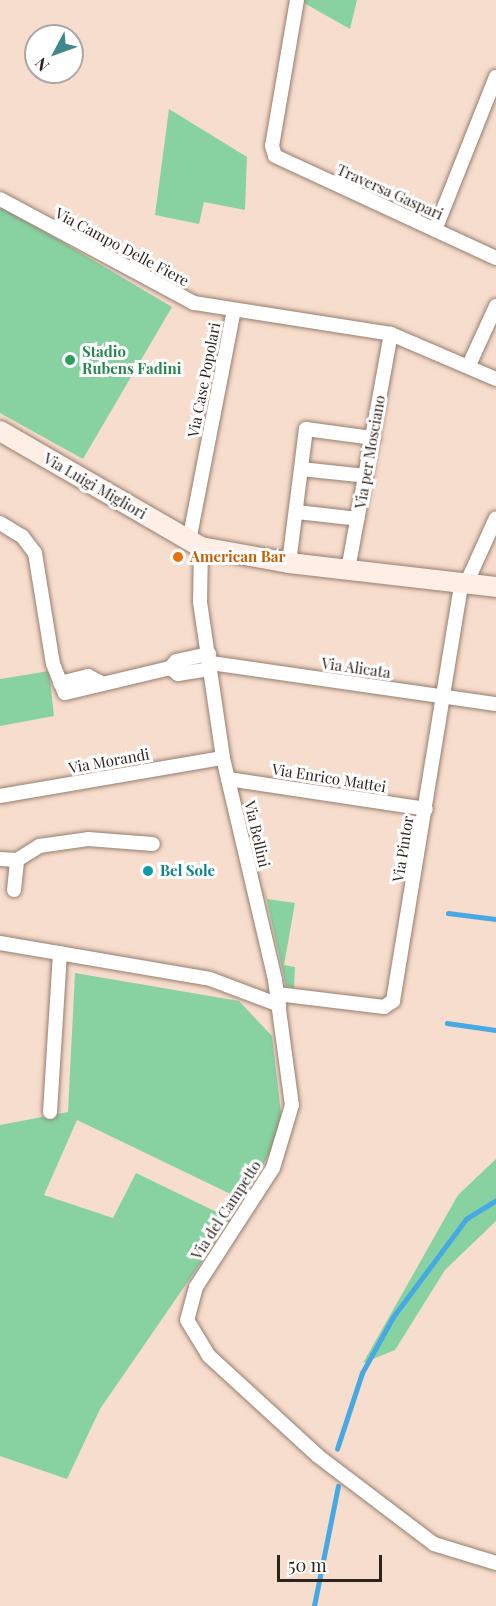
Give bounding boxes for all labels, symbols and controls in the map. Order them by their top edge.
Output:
north arrow [24,24,84,84]
text: N [30,54,53,76]
street label: Traversa Gaspari [334,160,446,224]
street label: Via Campo Delle Fiere [52,204,192,290]
street label: Via Case Popolari [184,321,224,439]
place label: Stadio Rubens Fadini [82,342,181,377]
marker: Stadio Rubens Fadini [63,353,77,367]
street label: Via per Mosciano [351,394,389,510]
street label: Via Luigi Migliori [40,449,150,523]
place label: American Bar [190,548,286,566]
marker: American Bar [171,550,185,564]
street label: Via Alicata [320,654,392,682]
street label: Via Morandi [67,745,151,777]
street label: Via Enrico Mattei [271,760,387,796]
street label: Via Bellini [241,799,273,869]
street label: Via Pintor [389,815,417,883]
place label: Bel Sole [160,862,215,880]
marker: Bel Sole [141,864,155,878]
street label: Via del Campetto [187,1157,265,1263]
scale bar [280,1543,385,1581]
text: 50 m [288,1553,327,1577]

